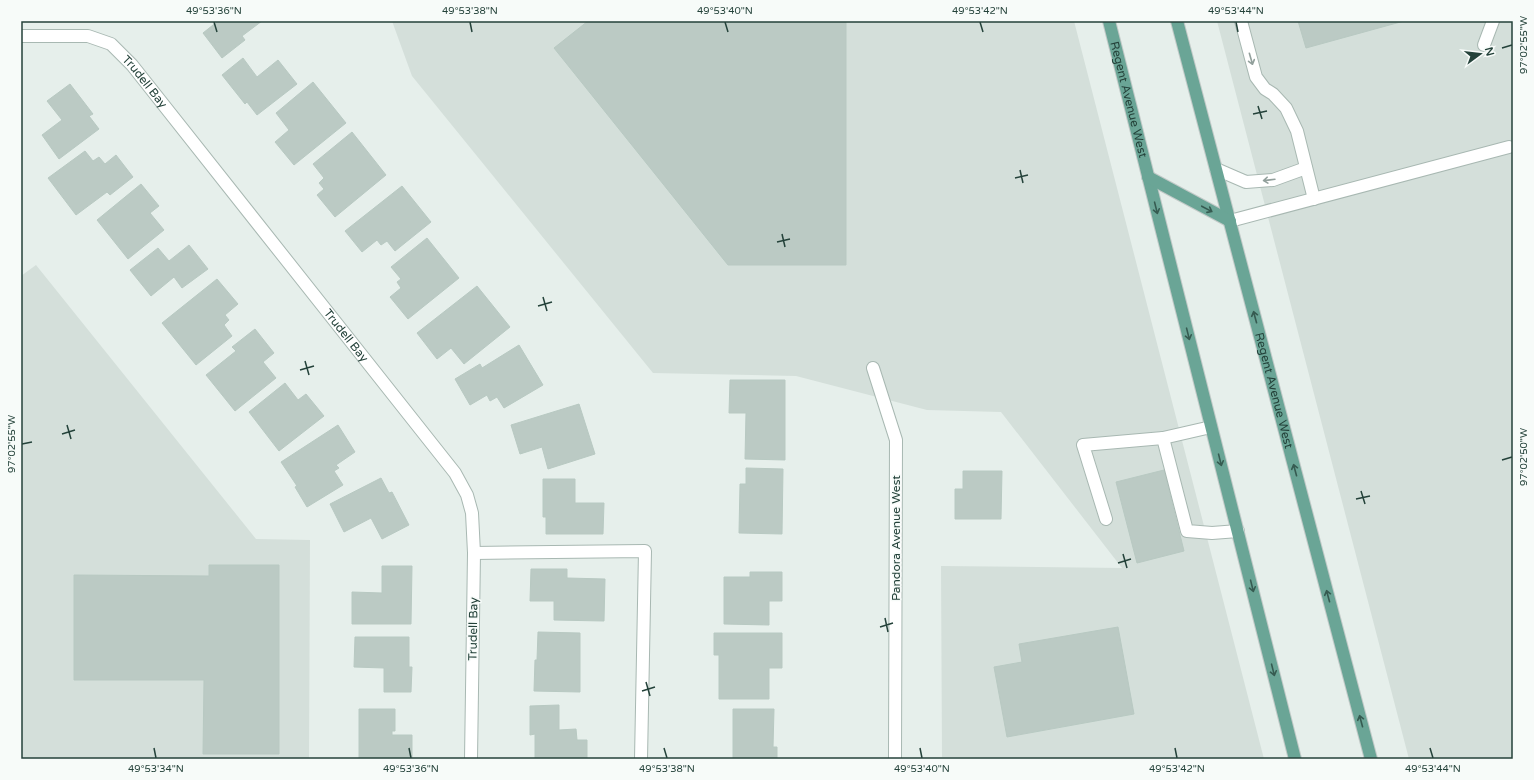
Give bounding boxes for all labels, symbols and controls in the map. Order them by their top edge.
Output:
text: 49°53'36"N [186,5,242,17]
text: 49°53'38"N [442,5,498,17]
text: 49°53'40"N [697,5,753,17]
text: 49°53'42"N [952,5,1008,17]
text: 49°53'44"N [1208,5,1264,17]
text: 97°02'55"W [1518,16,1530,74]
north arrow [1460,34,1500,74]
street label: Regent Avenue West [1107,40,1150,160]
text: N [1482,46,1497,57]
street label: Trudell Bay [119,52,171,111]
one-way arrow [1248,52,1255,65]
one-way arrow [1263,176,1276,184]
one-way arrow [1153,201,1160,214]
one-way arrow [1201,206,1213,213]
street label: Trudell Bay [321,306,372,365]
one-way arrow [1251,311,1258,324]
one-way arrow [1185,327,1192,340]
street label: Regent Avenue West [1252,331,1296,450]
text: 97°02'55"W [6,415,18,473]
text: 97°02'50"W [1518,428,1530,486]
one-way arrow [1217,453,1224,466]
one-way arrow [1291,464,1298,477]
street label: Pandora Avenue West [889,475,903,601]
one-way arrow [1248,580,1256,593]
one-way arrow [1324,589,1331,602]
street label: Trudell Bay [465,597,481,661]
one-way arrow [1269,663,1277,676]
one-way arrow [1357,715,1364,728]
text: 49°53'34"N [128,763,184,775]
text: 49°53'36"N [383,763,439,775]
text: 49°53'38"N [639,763,695,775]
text: 49°53'40"N [894,763,950,775]
text: 49°53'42"N [1149,763,1205,775]
text: 49°53'44"N [1405,763,1461,775]

